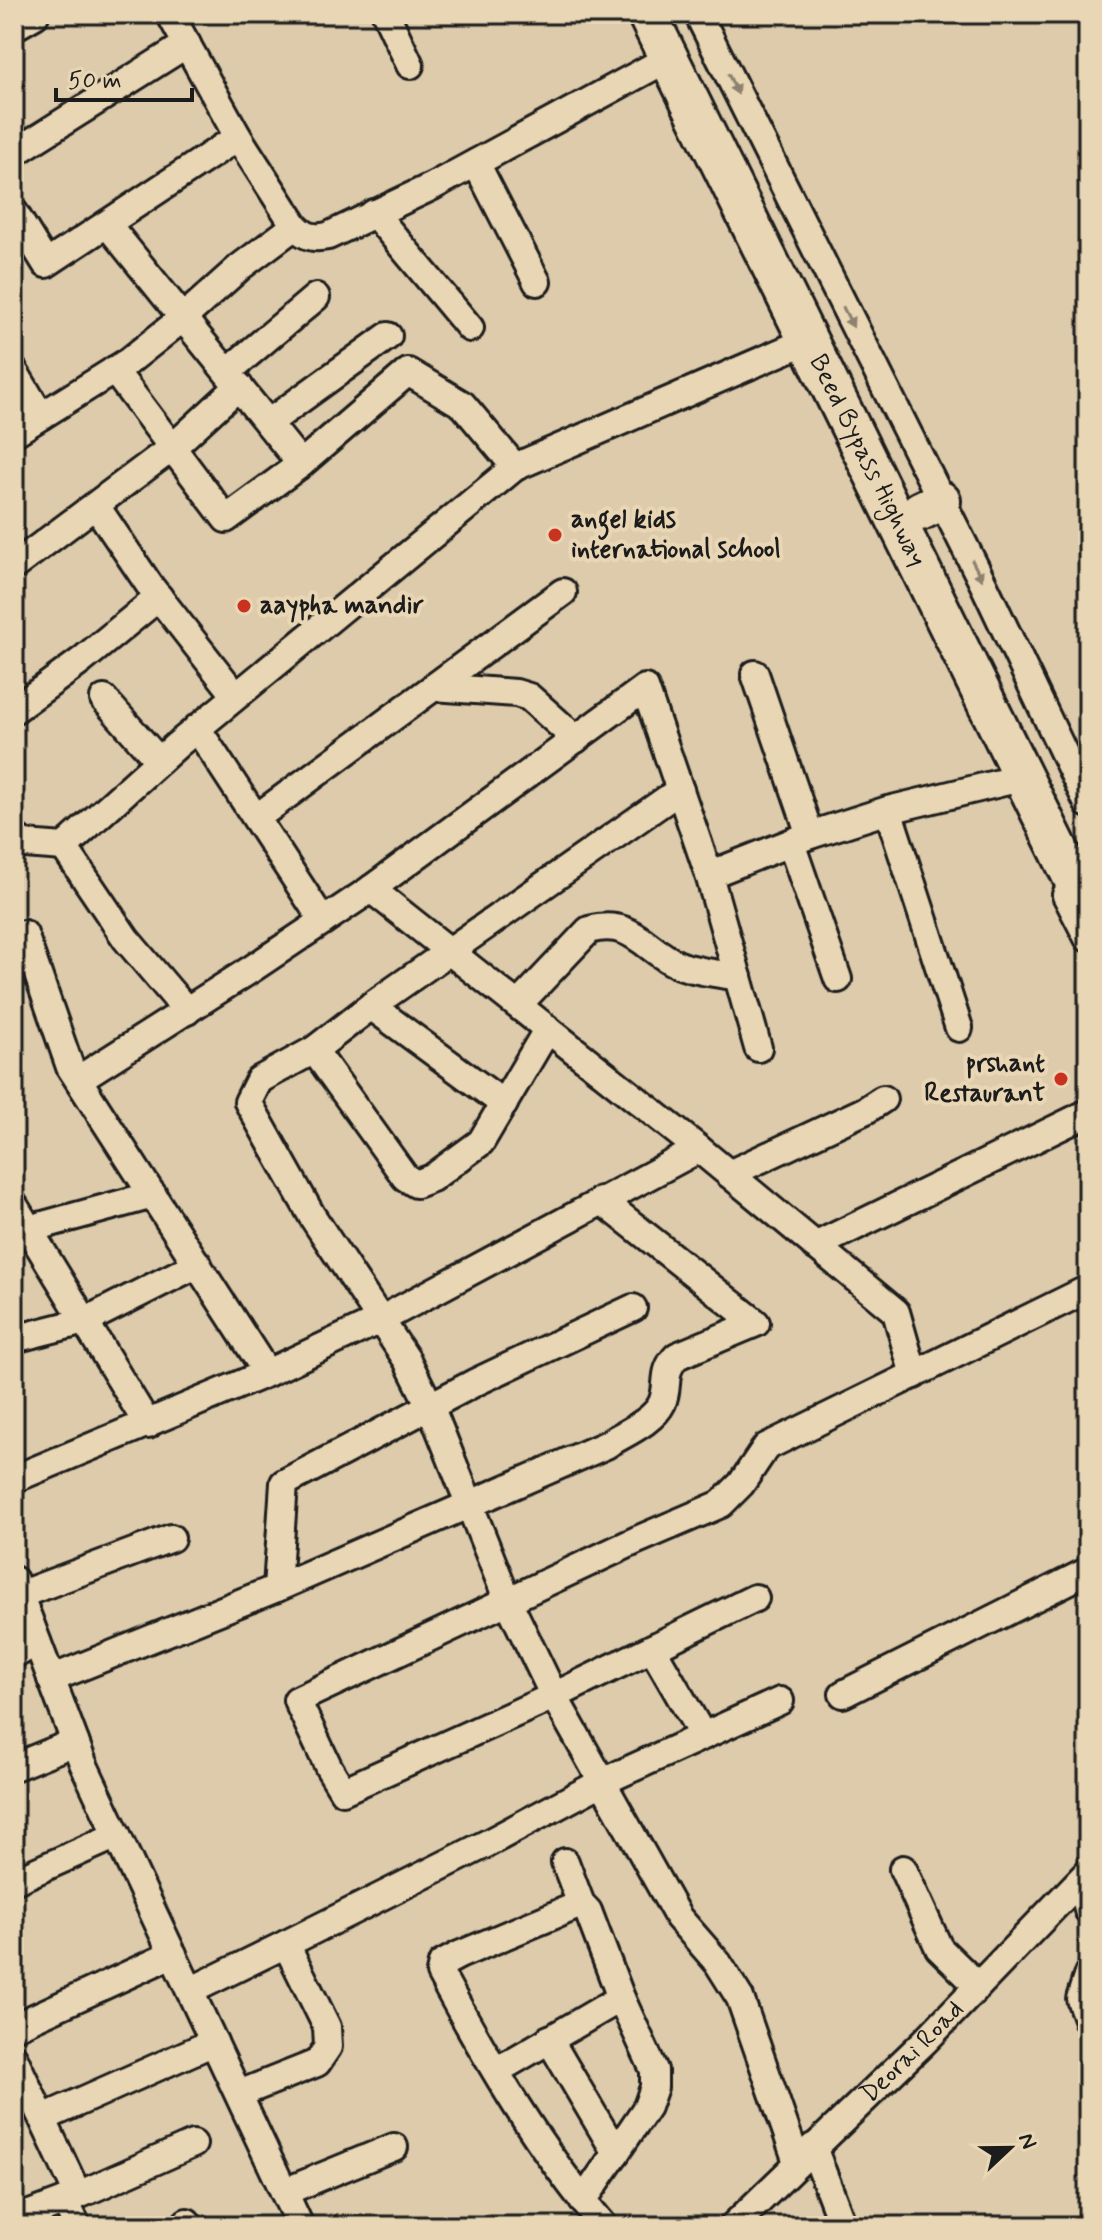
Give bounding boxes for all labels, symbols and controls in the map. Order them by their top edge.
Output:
scale bar [56,52,192,102]
text: 50 m [68,66,122,97]
one-way arrow [726,72,740,96]
one-way arrow [841,305,855,328]
street label: Beed Bypass Highway [800,349,934,572]
place label: angel kids international school [571,503,781,567]
marker: angel kids international school [546,526,564,544]
one-way arrow [970,559,983,582]
place label: aaypha mandir [260,589,424,623]
marker: aaypha mandir [235,597,253,615]
place label: prshant Restaurant [924,1047,1045,1111]
marker: prshant Restaurant [1052,1070,1070,1088]
street label: Deorai Road [853,1993,972,2111]
north arrow [970,2108,1050,2188]
text: N [1011,2129,1042,2153]

